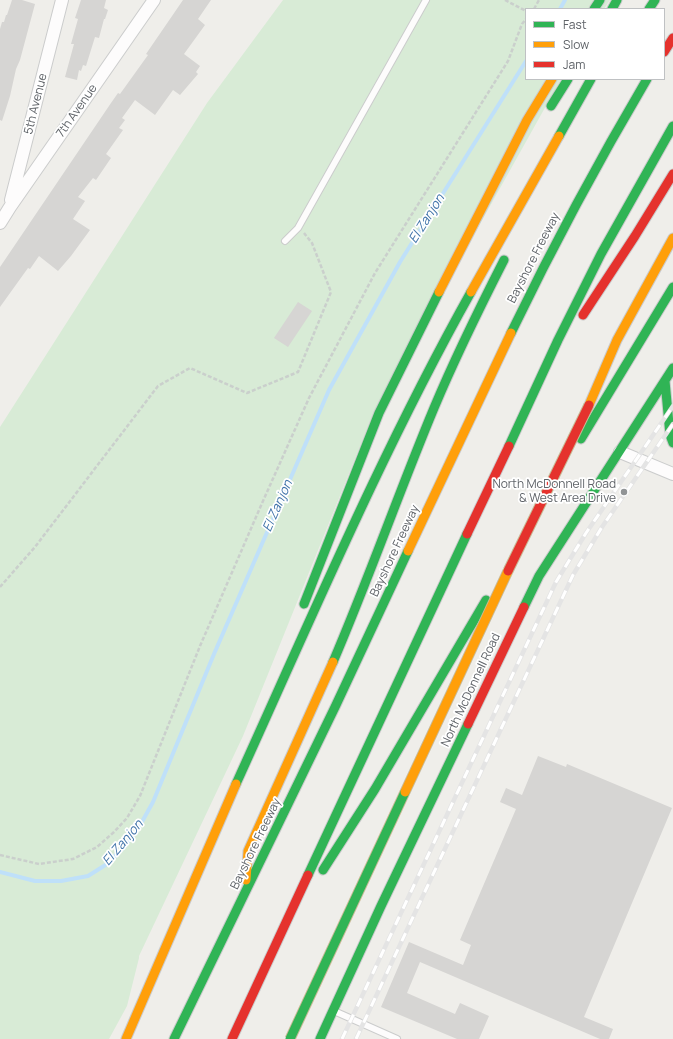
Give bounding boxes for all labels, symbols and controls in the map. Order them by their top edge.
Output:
legend [525,8,665,80]
text: Fast [563,16,587,33]
text: Slow [563,36,589,53]
text: Jam [563,56,585,73]
street label: 5th Avenue [21,72,51,136]
street label: 7th Avenue [53,82,101,140]
water label: El Zanjon [406,192,448,246]
street label: Bayshore Freeway [505,210,563,306]
water label: El Zanjon [260,478,296,534]
place label: North McDonnell Road & West Area Drive [492,478,616,506]
marker: North McDonnell Road & West Area Drive [619,487,629,497]
street label: Bayshore Freeway [367,503,423,599]
street label: North McDonnell Road [438,631,504,749]
street label: Bayshore Freeway [228,796,284,892]
water label: El Zanjon [99,817,147,869]

